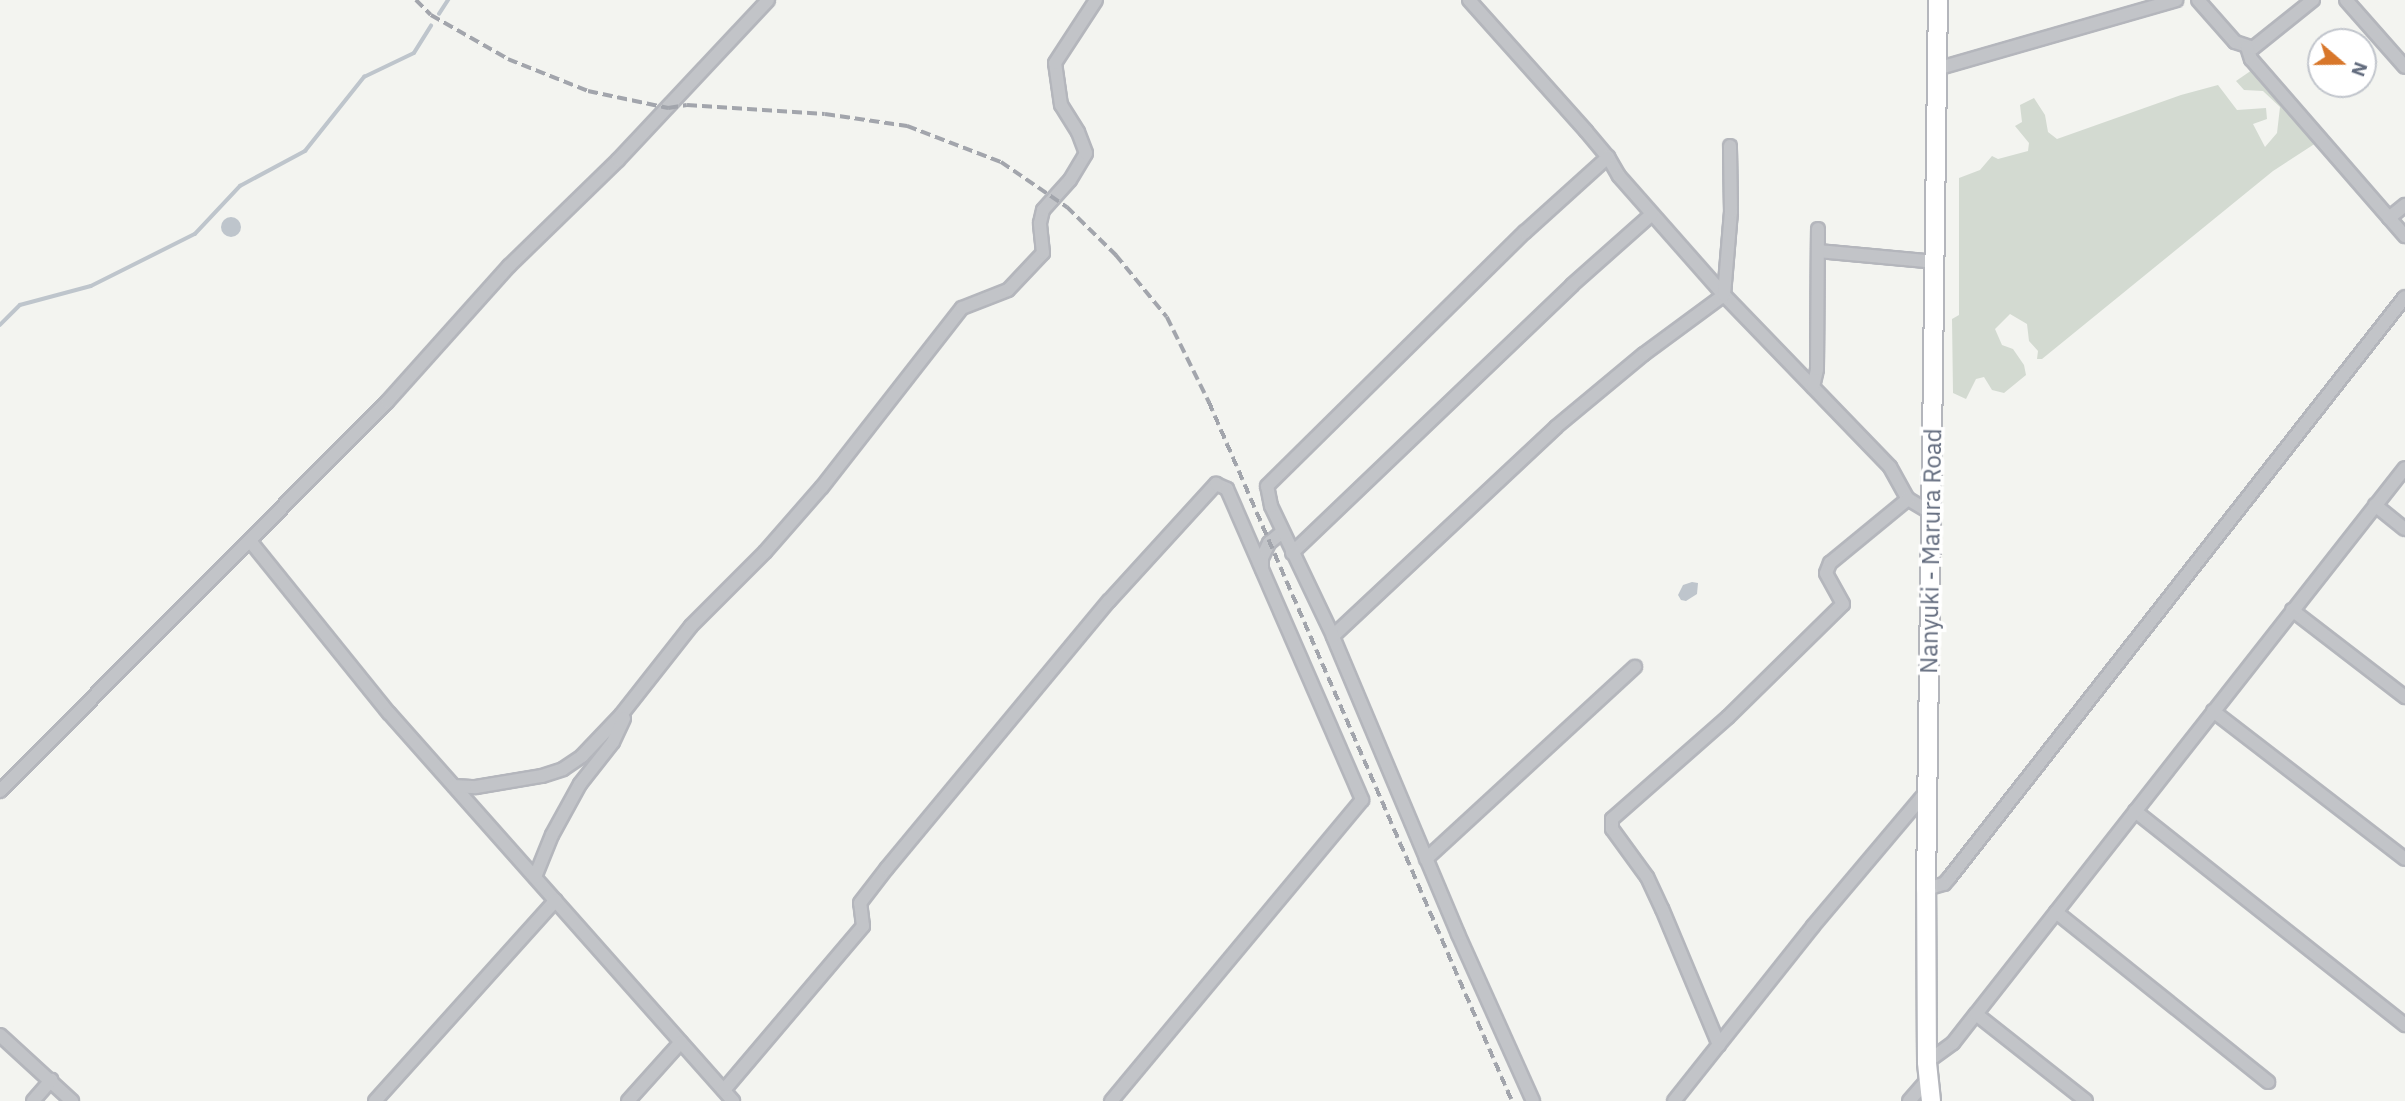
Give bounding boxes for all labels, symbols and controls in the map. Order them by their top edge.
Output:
north arrow [2307,28,2377,98]
text: N [2346,59,2373,80]
street label: Nanyuki - Marura Road [1914,428,1948,674]

